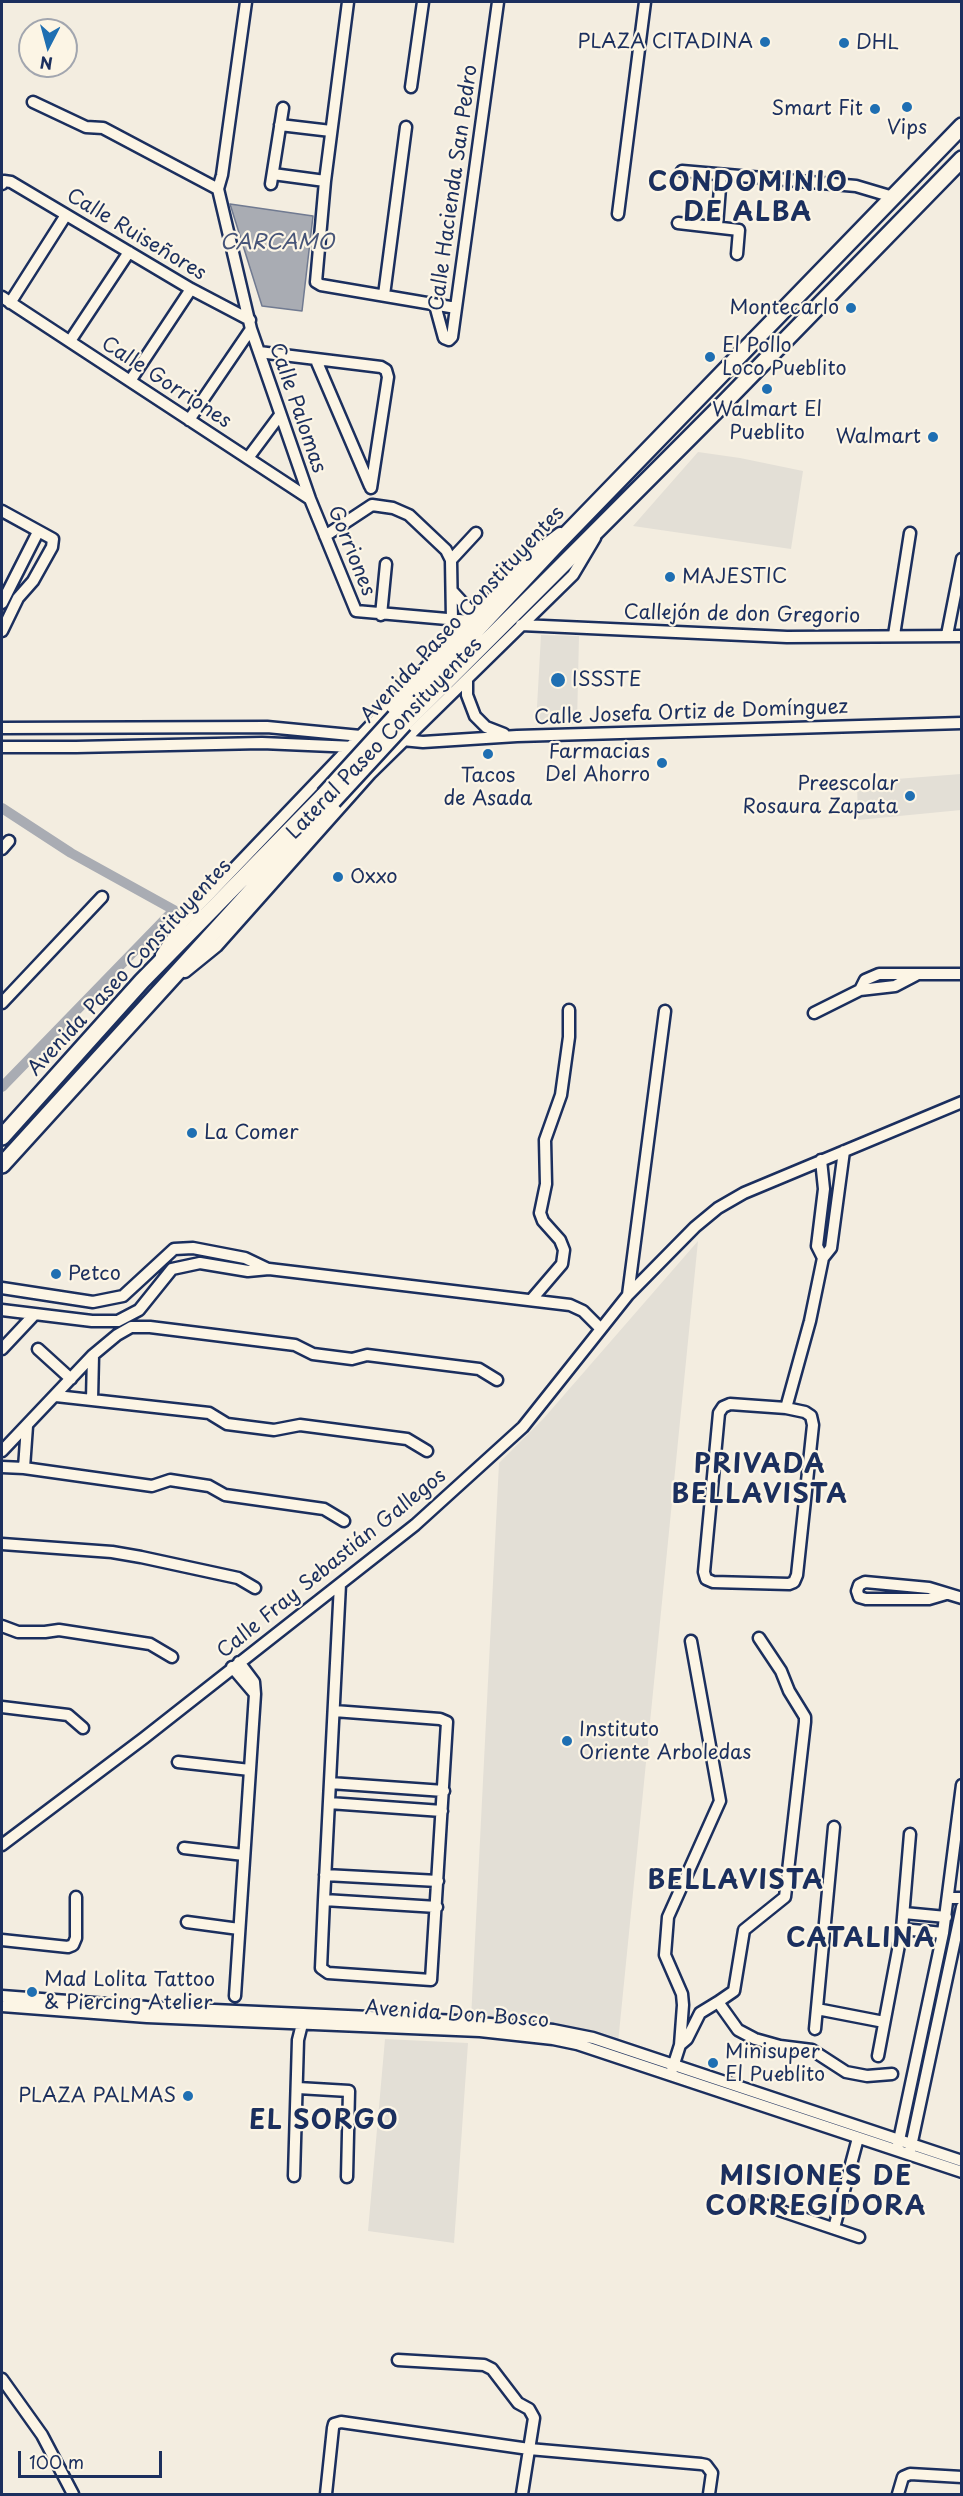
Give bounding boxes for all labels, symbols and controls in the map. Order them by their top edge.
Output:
north arrow [18,18,78,78]
place label: PLAZA CITADINA [578,30,753,54]
place label: DHL [856,31,899,55]
marker: PLAZA CITADINA [758,35,772,49]
marker: DHL [837,36,851,50]
text: N [39,51,54,77]
street label: Calle Hacienda San Pedro [425,63,483,313]
place label: Smart Fit [771,97,863,121]
marker: Vips [900,100,914,114]
marker: Smart Fit [868,102,882,116]
place label: Vips [887,116,927,140]
district label: CONDOMINIO DE ALBA [649,168,847,230]
street label: Calle Ruiseñores [62,184,210,286]
water label: CARCAMO [220,230,334,256]
place label: Montecarlo [729,296,839,320]
marker: Montecarlo [844,301,858,315]
street label: Calle Gorriones [96,332,236,434]
place label: El Pollo Loco Pueblito [722,334,847,381]
street label: Calle Palomas [264,340,330,476]
marker: El Pollo Loco Pueblito [703,350,717,364]
marker: Walmart El Pueblito [760,382,774,396]
place label: Walmart El Pueblito [712,398,822,445]
place label: Walmart [835,425,921,449]
marker: Walmart [926,430,940,444]
street label: Gorriones [322,502,380,600]
street label: Avenida Paseo Constituyentes [356,502,570,728]
place label: MAJESTIC [682,565,787,589]
marker: MAJESTIC [663,570,677,584]
street label: Callejón de don Gregorio [624,601,860,629]
street label: Lateral Paseo Consituyentes [282,633,488,845]
place label: ISSSTE [572,668,642,692]
marker: ISSSTE [549,671,567,689]
street label: Calle Josefa Ortiz de Domínguez [534,696,848,730]
place label: Farmacias Del Ahorro [545,740,650,787]
marker: Tacos de Asada [481,747,495,761]
marker: Farmacias Del Ahorro [655,756,669,770]
place label: Tacos de Asada [444,764,532,811]
place label: Preescolar Rosaura Zapata [743,772,898,819]
marker: Preescolar Rosaura Zapata [903,789,917,803]
street label: Avenida Paseo Constituyentes [23,855,237,1081]
place label: Oxxo [350,865,398,889]
marker: Oxxo [331,870,345,884]
place label: La Comer [204,1121,298,1145]
marker: La Comer [185,1126,199,1140]
place label: Petco [68,1262,121,1286]
marker: Petco [49,1267,63,1281]
district label: PRIVADA BELLAVISTA [672,1450,848,1512]
street label: Calle Fray Sebastián Gallegos [213,1464,451,1664]
place label: Instituto Oriente Arboledas [579,1718,751,1765]
marker: Instituto Oriente Arboledas [560,1734,574,1748]
district label: BELLAVISTA [648,1866,824,1898]
district label: CATALINA [787,1924,935,1956]
place label: Mad Lolita Tattoo & Piercing Atelier [44,1968,215,2015]
marker: Mad Lolita Tattoo & Piercing Atelier [25,1985,39,1999]
street label: Avenida Don Bosco [364,1997,550,2033]
place label: Minisuper El Pueblito [725,2040,825,2087]
marker: Minisuper El Pueblito [706,2056,720,2070]
place label: PLAZA PALMAS [18,2084,176,2108]
marker: PLAZA PALMAS [181,2089,195,2103]
district label: EL SORGO [250,2106,398,2138]
district label: MISIONES DE CORREGIDORA [707,2162,925,2224]
scale bar [21,2439,165,2477]
text: 100 m [29,2448,84,2475]

